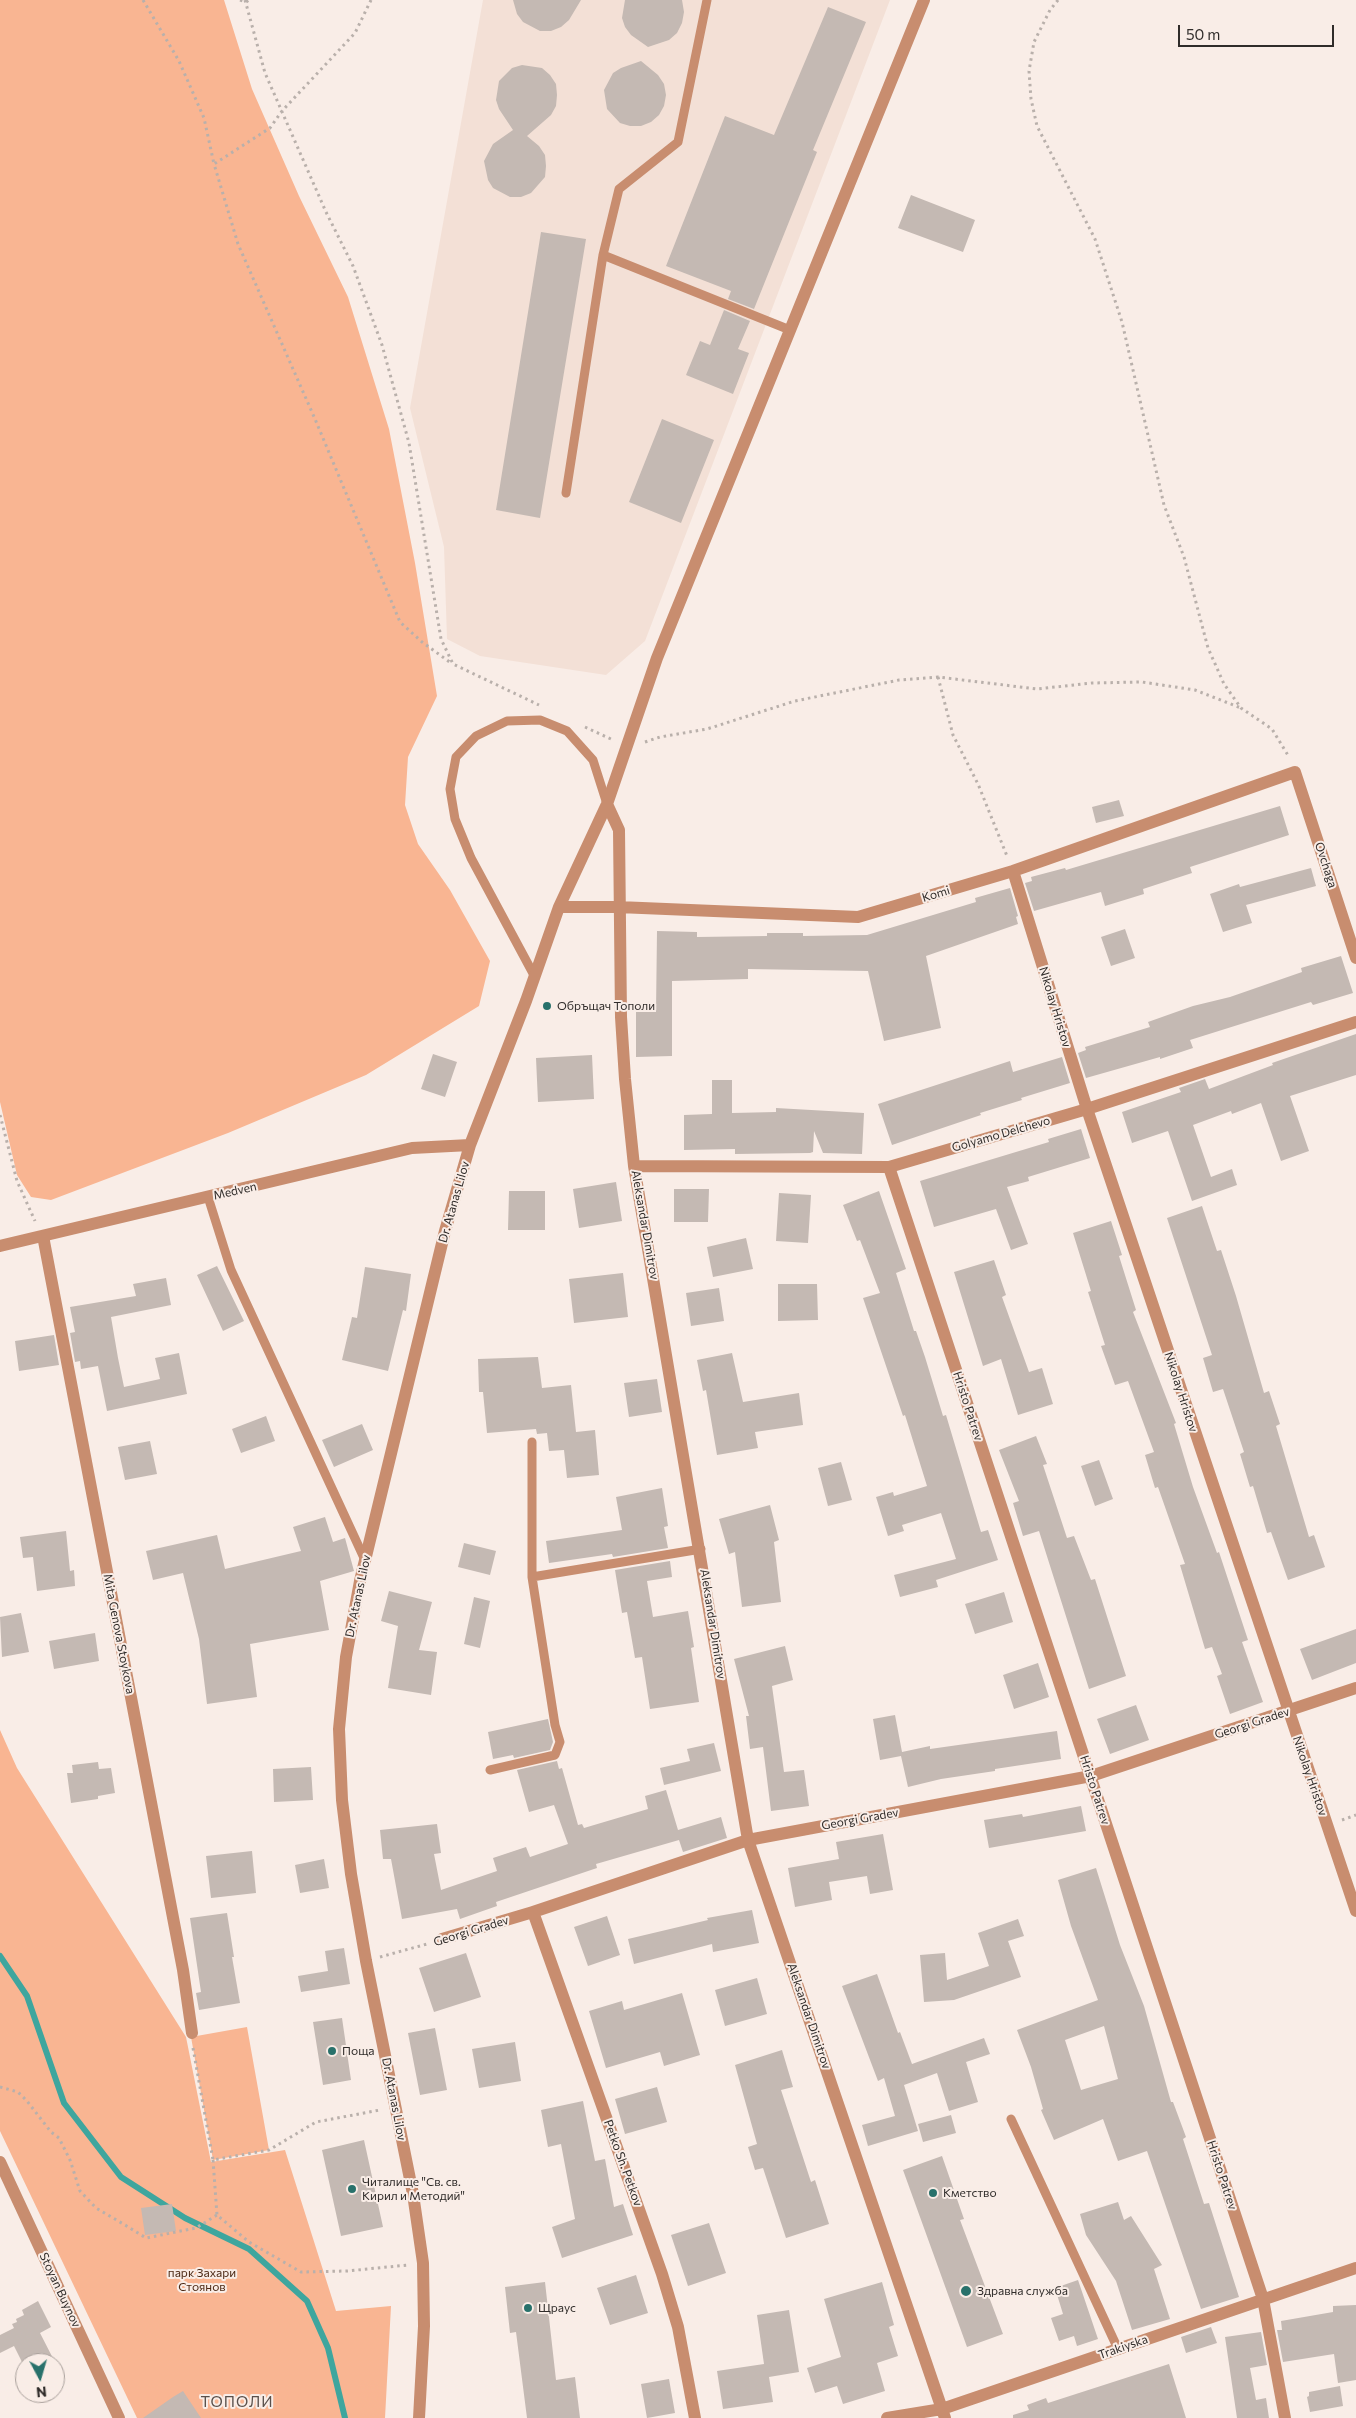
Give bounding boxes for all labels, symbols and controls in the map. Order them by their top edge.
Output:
scale bar [1181,15,1337,47]
text: 50 m [1186,25,1220,43]
street label: Ovchaga [1312,840,1340,890]
street label: Komi [920,883,952,905]
street label: Nikolay Hristov [1036,965,1074,1049]
place label: Обръщач Тополи [557,999,655,1013]
marker: Обръщач Тополи [541,1000,553,1012]
street label: Golyamo Delchevo [950,1113,1052,1155]
street label: Dr. Atanas Lilov [435,1160,473,1244]
street label: Aleksandar Dimitrov [628,1169,662,1281]
street label: Medven [212,1179,258,1203]
street label: Nikolay Hristov [1161,1350,1201,1434]
street label: Hristo Patrev [950,1369,986,1443]
street label: Dr. Atanas Lilov [342,1553,374,1639]
street label: Aleksandar Dimitrov [697,1568,729,1680]
street label: Mita Genova Stoykova [100,1573,138,1695]
street label: Georgi Gradev [1213,1704,1291,1742]
street label: Nikolay Hristov [1290,1734,1330,1818]
street label: Hristo Patrev [1077,1753,1113,1827]
street label: Georgi Gradev [820,1805,900,1833]
street label: Georgi Gradev [432,1913,510,1949]
street label: Aleksandar Dimitrov [784,1961,834,2071]
place label: Поща [342,2044,375,2058]
marker: Поща [326,2045,338,2057]
street label: Dr. Atanas Lilov [379,2056,409,2142]
street label: Petko Sh. Petkov [601,2118,645,2208]
street label: Hristo Patrev [1204,2138,1240,2212]
place label: Читалище "Св. св. Кирил и Методий" [362,2175,465,2203]
marker: Читалище "Св. св. Кирил и Методий" [346,2183,358,2195]
place label: Кметство [943,2186,997,2200]
marker: Кметство [927,2187,939,2199]
street label: Stoyan Buynov [36,2250,84,2330]
park label: парк Захари Стоянов [168,2266,236,2294]
marker: Здравна служба [959,2284,973,2298]
place label: Здравна служба [977,2284,1068,2298]
place label: Щраус [538,2301,576,2315]
marker: Щраус [522,2302,534,2314]
street label: Trakiyska [1096,2332,1150,2362]
north arrow [15,2353,65,2403]
text: N [35,2383,48,2401]
district label: ТОПОЛИ [200,2393,274,2411]

